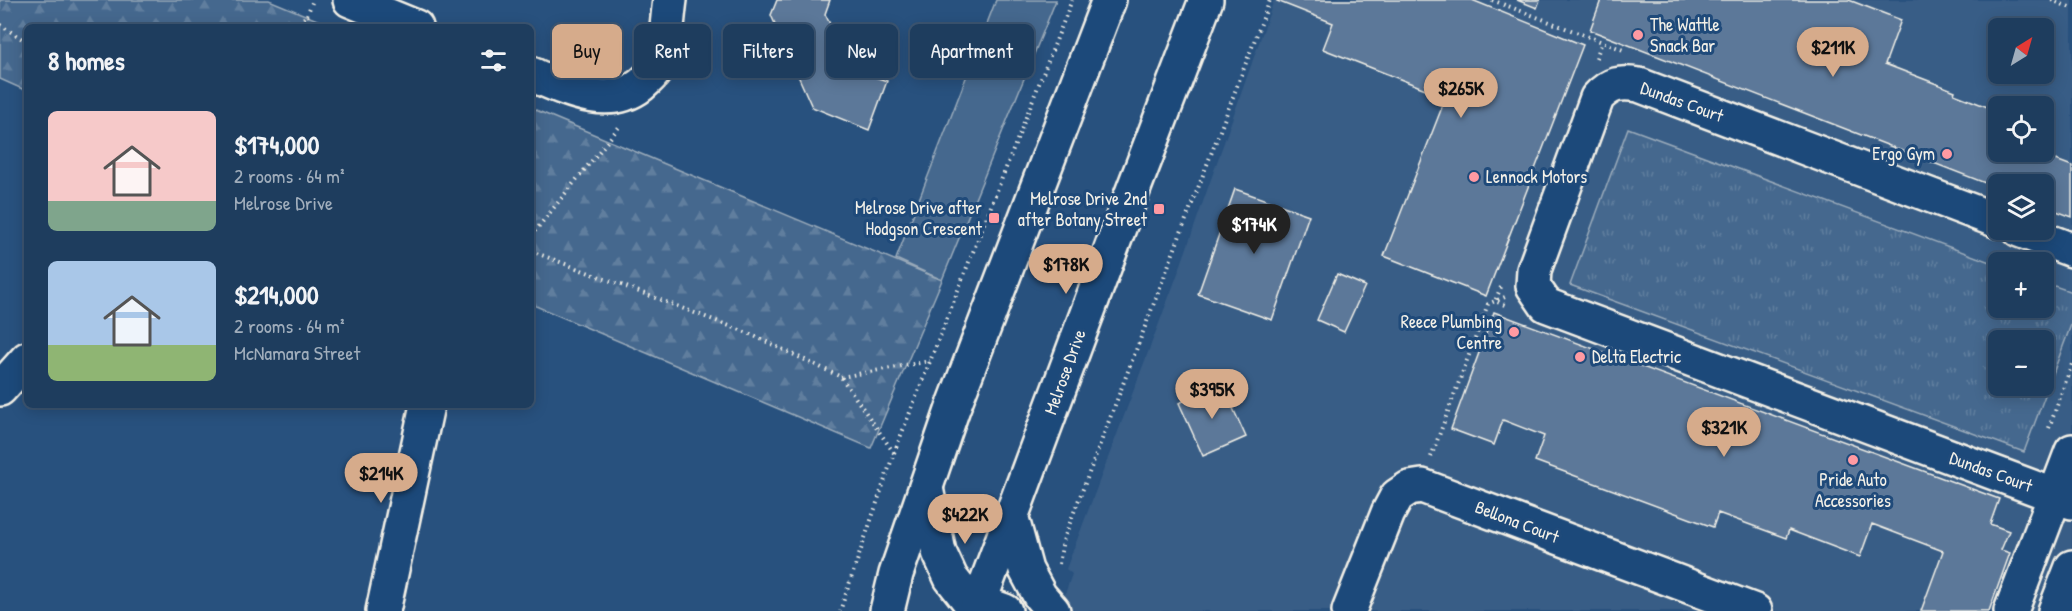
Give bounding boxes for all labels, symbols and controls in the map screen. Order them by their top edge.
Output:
place label: The Wattle Snack Bar [1650,12,1720,58]
north arrow [1988,18,2054,84]
map controls [1988,18,2054,396]
chip: Buy [552,24,622,78]
chip: Rent [634,24,711,78]
chip: Filters [723,24,814,78]
chip: New [826,24,898,78]
chip: Apartment [910,24,1034,78]
pin: $211K [1791,27,1875,78]
marker: The Wattle Snack Bar [1631,28,1645,42]
text: $211K [1811,33,1855,60]
text: 8 homes [48,43,125,78]
icon: filters [477,44,510,77]
pin: $265K [1419,68,1503,119]
text: $265K [1438,74,1484,101]
street label: Dundas Court [1637,75,1728,128]
button: locate [1988,96,2054,162]
text: $174,000 [234,127,319,162]
icon: home [96,135,168,207]
place label: Ergo Gym [1872,141,1935,166]
marker: Ergo Gym [1940,147,1954,161]
text: 2 rooms · 64 m² [234,162,345,189]
place label: Lennock Motors [1486,164,1587,189]
marker: Lennock Motors [1467,170,1481,184]
button: layers [1988,174,2054,240]
place label: Melrose Drive 2nd after Botany Street [1018,186,1148,232]
text: Melrose Drive [234,189,333,216]
place label: Melrose Drive after Hodgson Crescent [855,195,983,241]
marker: Melrose Drive 2nd after Botany Street [1152,202,1166,216]
pin: $174K [1212,204,1296,255]
text: $174K [1231,210,1277,237]
marker: Melrose Drive after Hodgson Crescent [987,211,1001,225]
pin: $178K [1024,244,1108,295]
text: $178K [1043,250,1089,277]
button: + [1988,252,2054,318]
text: $214,000 [234,277,319,312]
icon: home [96,285,168,357]
place label: Reece Plumbing Centre [1401,309,1502,355]
text: 2 rooms · 64 m² [234,312,345,339]
marker: Reece Plumbing Centre [1507,325,1521,339]
street label: Melrose Drive [1038,326,1091,418]
button: − [1988,330,2054,396]
text: McNamara Street [234,339,360,366]
place label: Delta Electric [1592,344,1681,369]
marker: Delta Electric [1573,350,1587,364]
pin: $395K [1170,369,1254,420]
text: $395K [1189,375,1235,402]
pin: $321K [1682,407,1766,458]
text: $321K [1701,413,1747,440]
street label: Dundas Court [1946,445,2037,498]
pin: $214K [339,453,423,504]
marker: Pride Auto Accessories [1846,453,1860,467]
text: $214K [359,459,403,486]
place label: Pride Auto Accessories [1815,467,1891,513]
pin: $422K [923,494,1007,545]
street label: Bellona Court [1472,494,1564,549]
text: $422K [942,500,988,527]

